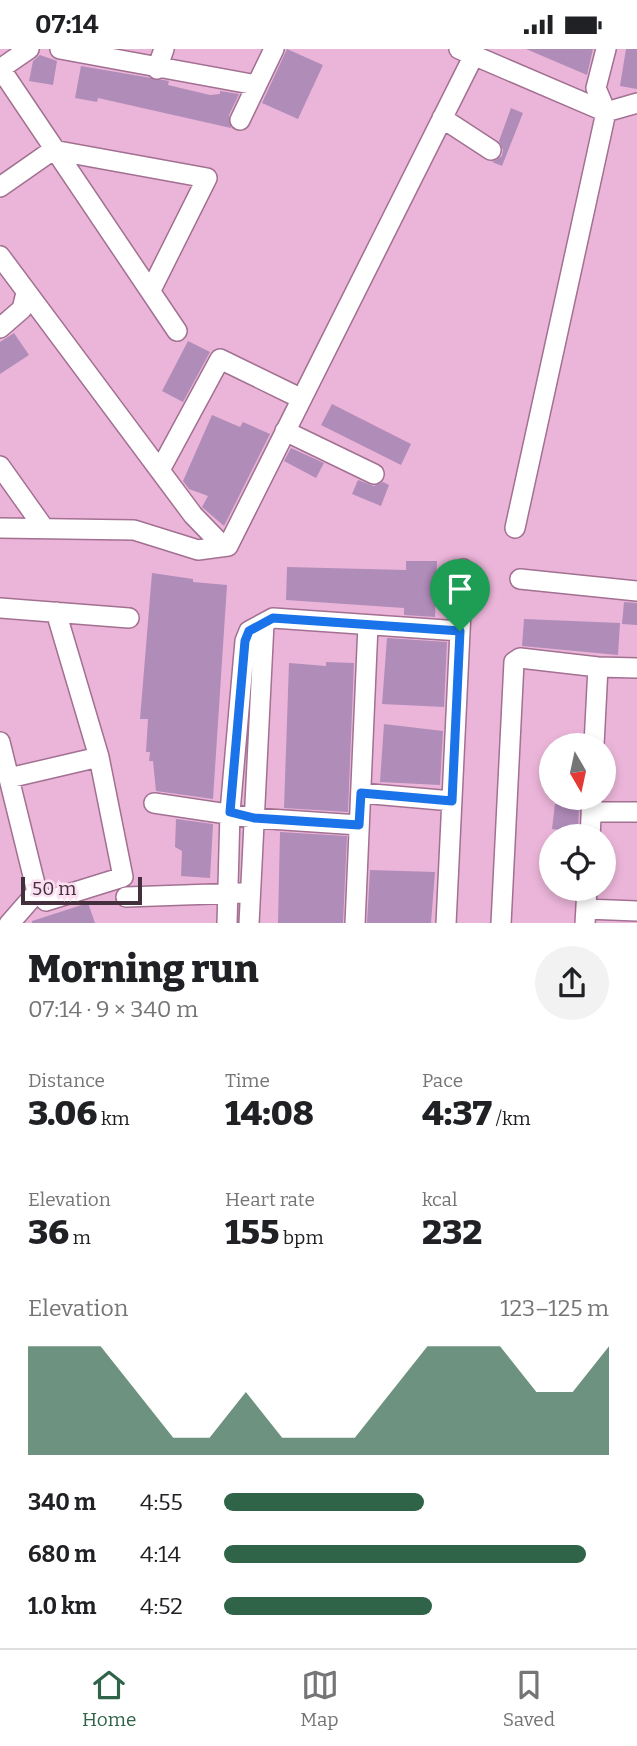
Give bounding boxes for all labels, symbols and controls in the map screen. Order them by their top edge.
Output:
text: 07:14 [35,9,99,40]
pin [430,559,490,631]
icon: arrive [441,570,479,608]
north arrow [539,733,616,810]
map controls [539,733,616,901]
button: locate [539,824,616,901]
scale bar [21,874,142,906]
text: 50 m [32,877,76,900]
text: Morning run [28,946,259,992]
button: share [535,946,609,1020]
text: 07:14 · 9 × 340 m [28,995,198,1023]
text: Distance [28,1069,105,1092]
text: Time [225,1069,270,1092]
text: Pace [422,1069,463,1092]
text: 3.06 [28,1092,97,1134]
text: 14:08 [225,1092,314,1134]
text: 4:37 [422,1092,492,1134]
text: km [97,1107,130,1130]
text: /km [492,1107,531,1130]
text: Elevation [28,1188,111,1211]
text: Heart rate [225,1188,315,1211]
text: kcal [422,1188,457,1211]
text: 36 [28,1211,69,1253]
text: 155 [225,1211,279,1253]
text: 232 [422,1211,482,1253]
text: m [69,1226,91,1249]
text: bpm [279,1226,324,1249]
text: Elevation [28,1294,128,1322]
text: 123–125 m [500,1294,609,1322]
text: 340 m [28,1488,96,1516]
text: 4:55 [140,1488,183,1516]
text: 680 m [28,1540,96,1568]
text: 4:14 [140,1540,181,1568]
text: 1.0 km [28,1592,97,1620]
text: 4:52 [140,1592,183,1620]
tab: Home [82,1666,136,1731]
tab: Map [300,1666,339,1731]
tab: Saved [503,1666,555,1731]

